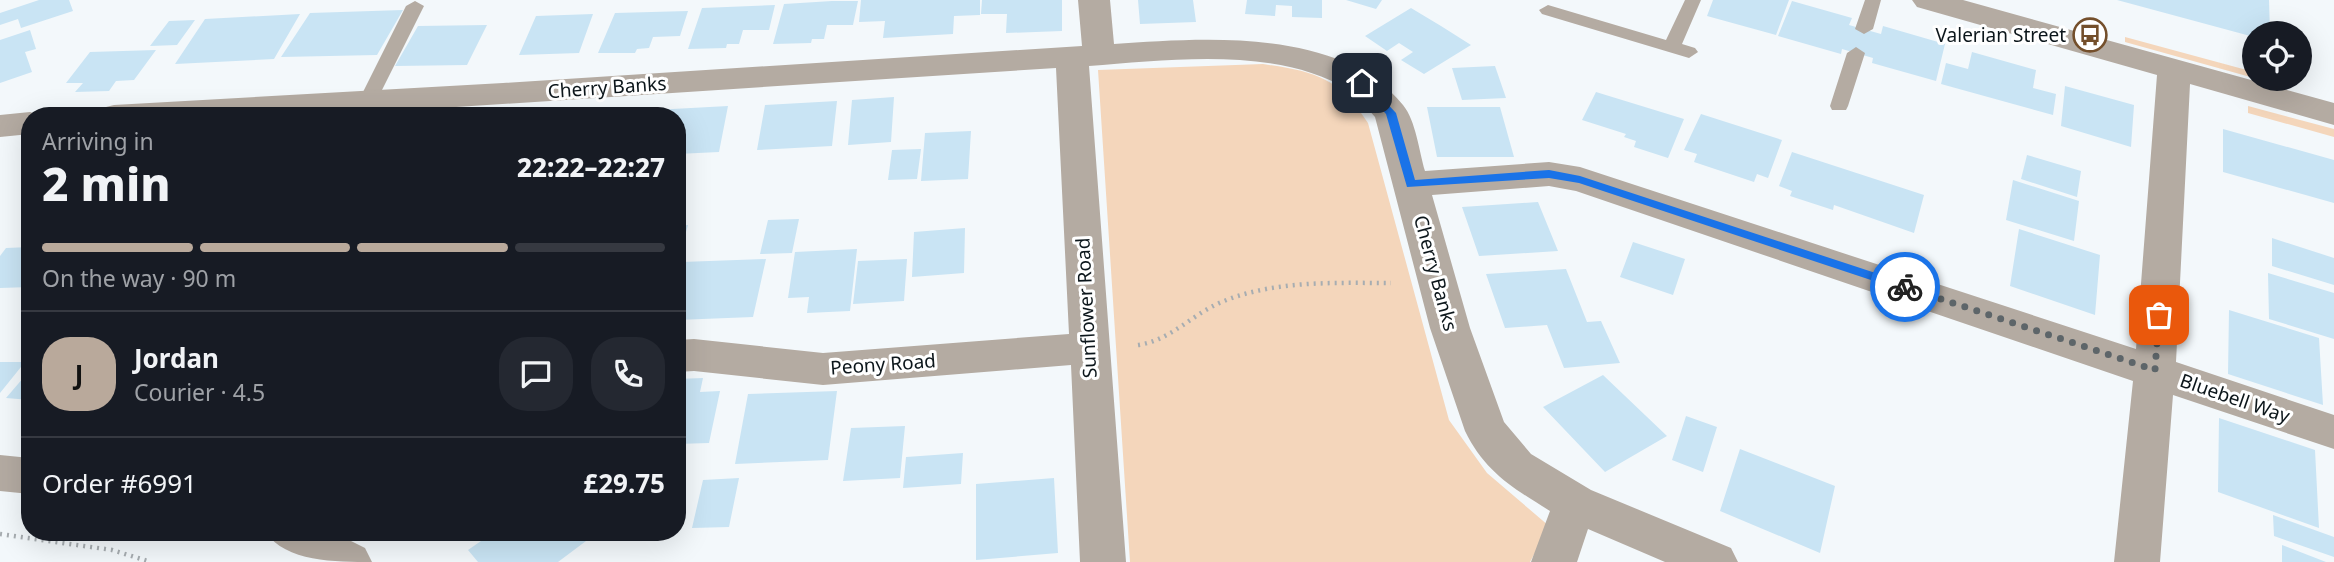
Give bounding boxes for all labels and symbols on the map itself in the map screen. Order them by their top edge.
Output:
bus stop icon: Valerian Street [2071,16,2109,54]
place label: Valerian Street [1936,22,2066,48]
pin [1332,53,1392,113]
street label: Cherry Banks [547,70,667,104]
street label: Cherry Banks [1408,212,1464,334]
street label: Sunflower Road [1069,237,1103,379]
courier [1870,252,1940,322]
pin [2129,285,2189,345]
street label: Peony Road [829,347,937,381]
street label: Bluebell Way [2177,367,2294,429]

